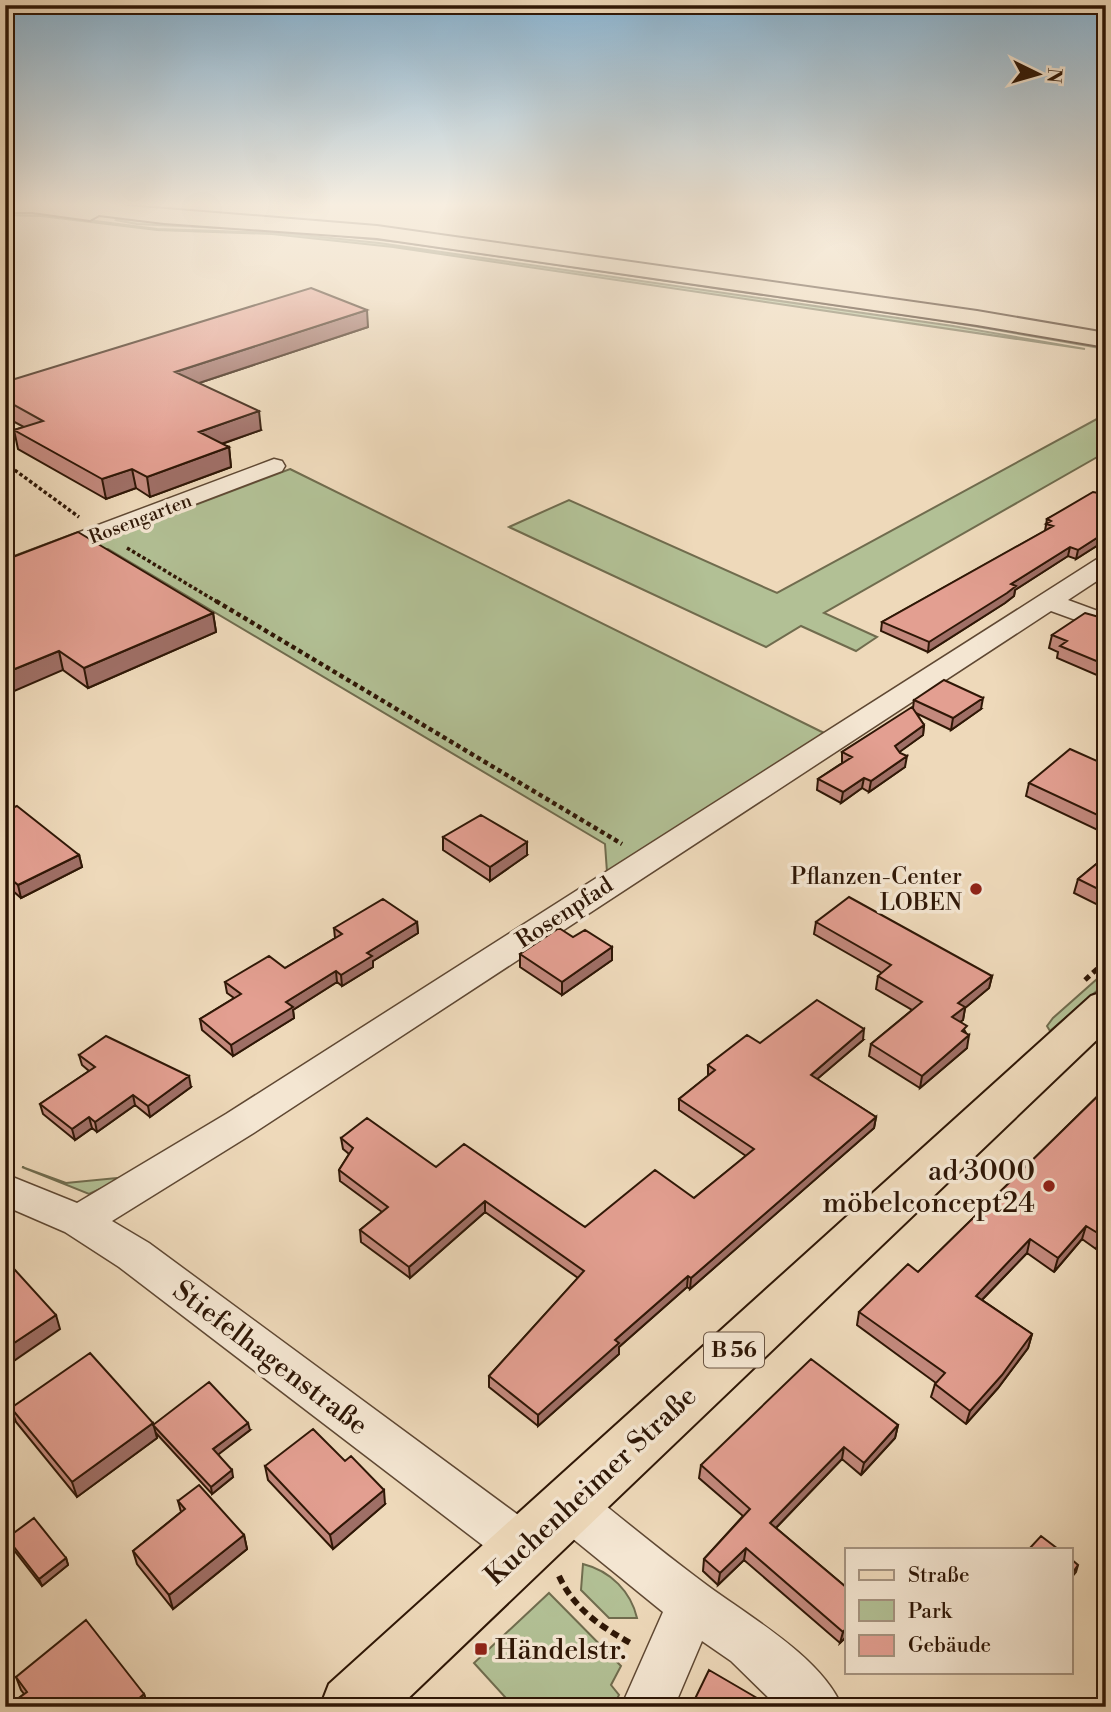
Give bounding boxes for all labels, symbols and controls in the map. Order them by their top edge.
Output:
north arrow [1002,38,1072,108]
text: N [1041,67,1067,84]
street label: Rosengarten [85,488,195,550]
place label: Pflanzen-Center LOBEN [791,863,962,917]
street label: Rosenpfad [511,871,618,955]
marker: Pflanzen-Center LOBEN [968,881,984,897]
place label: ad 3000 möbelconcept24 [823,1154,1035,1221]
marker: ad 3000 möbelconcept24 [1041,1178,1057,1194]
street label: Stiefelhagenstraße [165,1273,375,1443]
road number: B 56 [704,1332,764,1368]
street label: Kuchenheimer Straße [478,1379,704,1593]
legend [845,1548,1072,1674]
text: Straße [908,1563,970,1589]
text: Park [908,1599,953,1625]
place label: Händelstr. [495,1633,626,1668]
text: Gebäude [908,1633,991,1659]
marker: Händelstr. [473,1641,489,1657]

